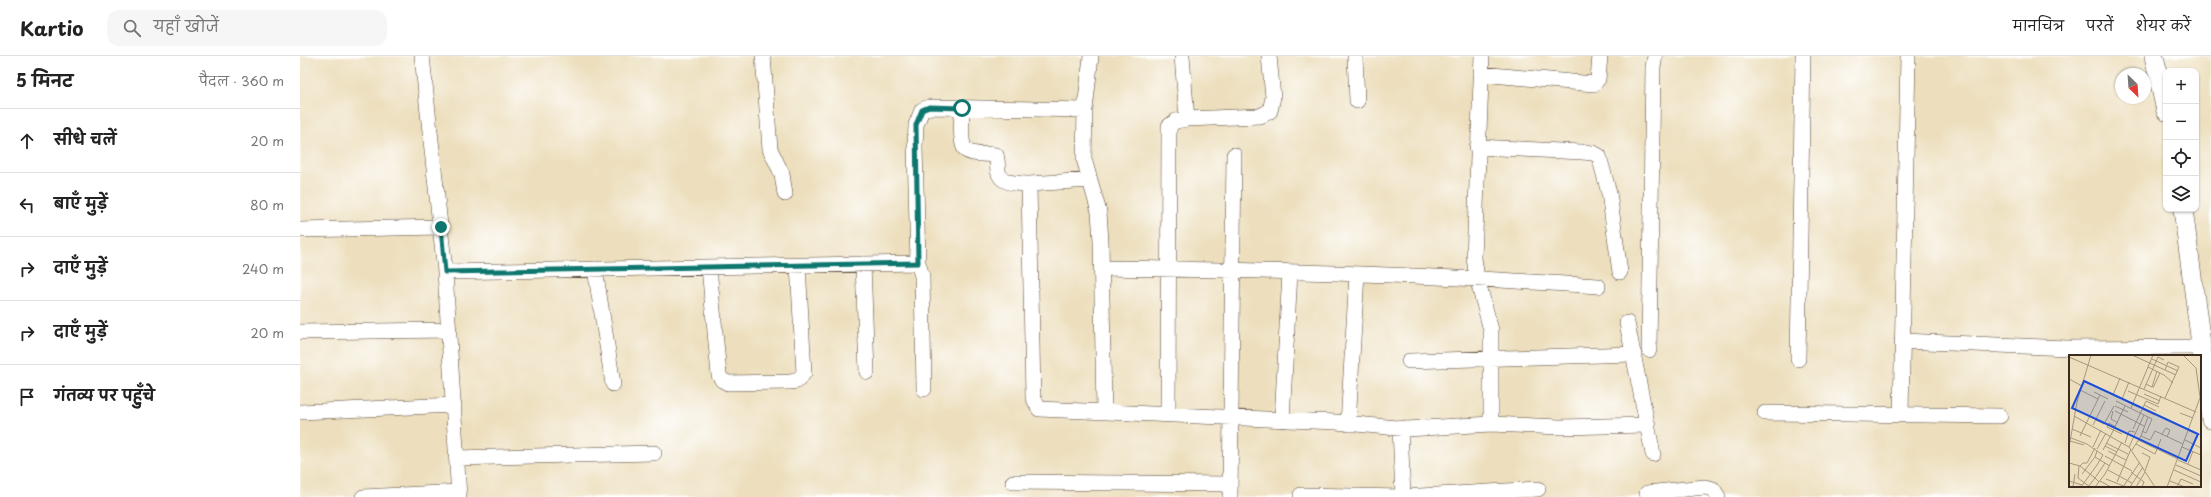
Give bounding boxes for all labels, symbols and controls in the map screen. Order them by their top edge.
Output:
search box [107,10,387,46]
text: Kartio [20,14,83,42]
text: यहाँ खोजें [153,14,219,37]
text: मानचित्र [2013,15,2064,36]
text: परतें [2086,15,2114,36]
text: शेयर करें [2136,15,2191,36]
icon: search [121,17,143,39]
text: 5 मिनट [16,67,73,93]
north arrow [2115,68,2151,104]
map controls [2163,68,2199,212]
button: + [2163,68,2199,104]
text: पैदल · 360 m [199,71,284,90]
route start [953,99,971,117]
button: − [2163,104,2199,140]
text: सीधे चलें [54,127,116,150]
icon: ahead [16,130,38,152]
text: 20 m [250,131,284,150]
button: locate [2163,140,2199,176]
button: layers [2163,176,2199,212]
text: बाएँ मुड़ें [54,191,108,214]
icon: left [16,194,38,216]
text: 80 m [250,195,284,214]
route end [432,218,450,236]
text: दाएँ मुड़ें [54,255,107,278]
icon: right [16,258,38,280]
text: 240 m [242,259,284,278]
text: दाएँ मुड़ें [54,319,107,342]
icon: right [16,322,38,344]
text: 20 m [250,323,284,342]
inset map [2069,355,2201,487]
text: गंतव्य पर पहुँचे [54,383,155,406]
icon: arrive [16,386,38,408]

